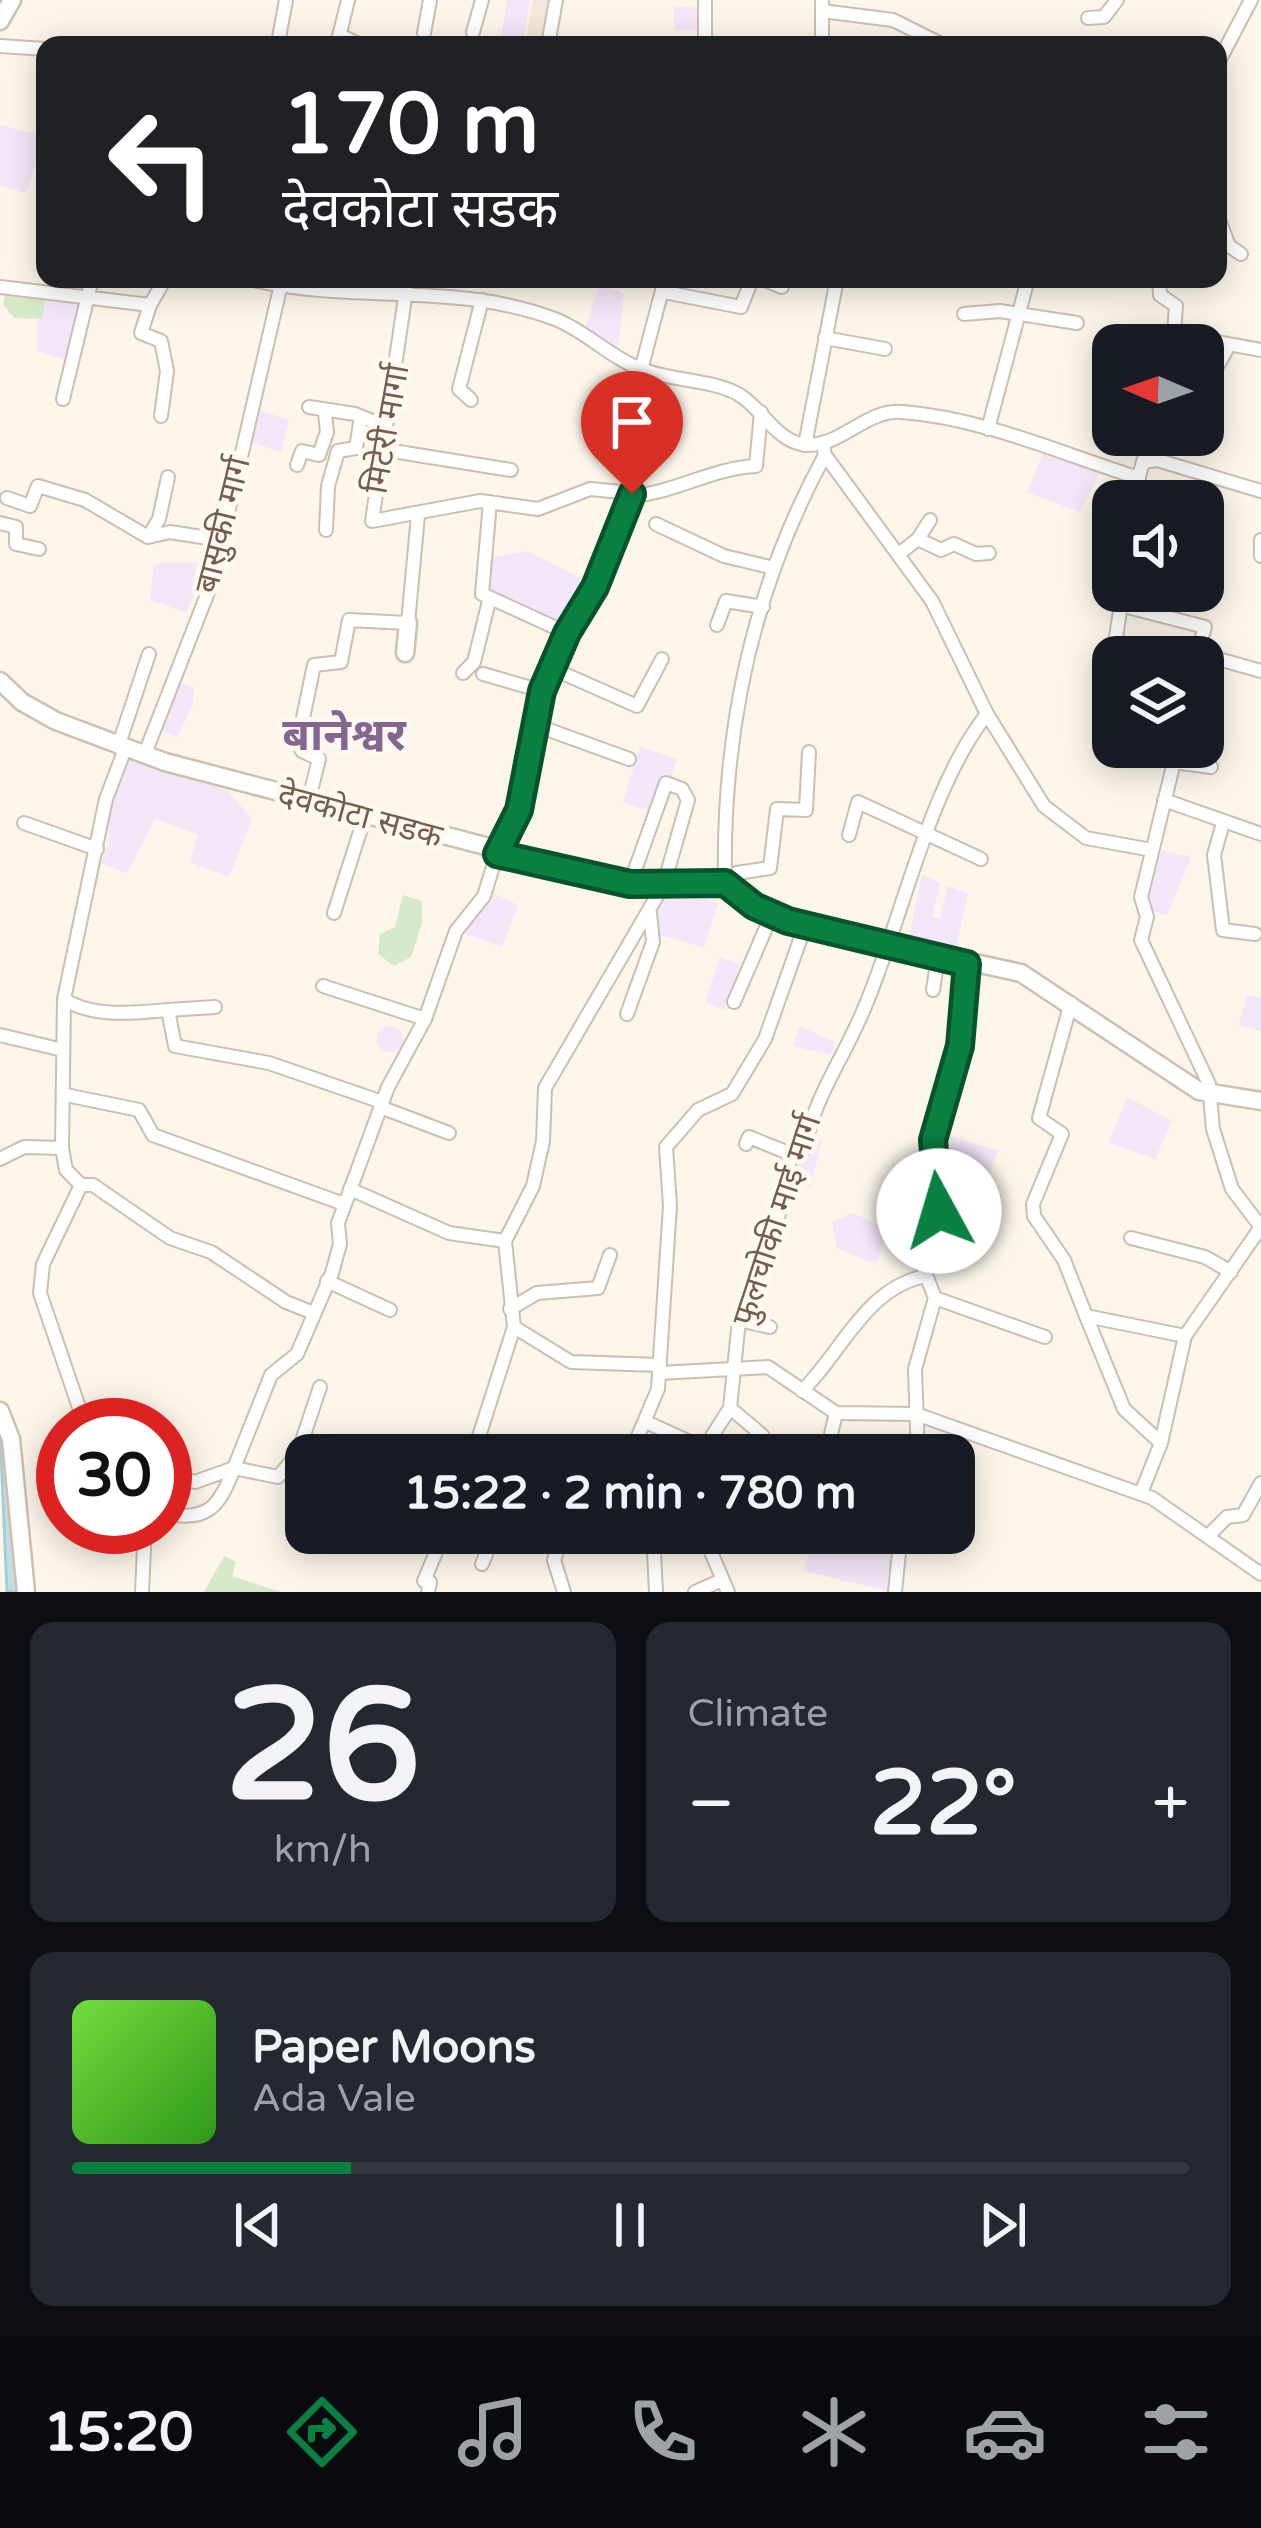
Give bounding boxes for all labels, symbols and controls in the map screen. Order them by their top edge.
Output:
text: 170 m [282,75,539,176]
icon: left [84,84,240,240]
text: देवकोटा सडक [282,177,558,242]
north arrow [1092,324,1224,456]
map controls [1092,324,1224,768]
street label: मिटेरी मार्गा [355,360,418,497]
pin [581,371,683,494]
icon: arrive [599,389,665,455]
street label: बासुकी मार्ग [187,451,259,597]
button: sound [1092,480,1224,612]
button: layers [1092,636,1224,768]
district label: बानेश्वर [282,709,407,763]
street label: देवकोटा सडक [273,774,447,857]
street label: फुलचोकी माई मार्ग [725,1108,830,1331]
position arrow [876,1148,1002,1274]
speed limit sign: 30 [36,1398,192,1554]
text: 15:22 · 2 min · 780 m [404,1467,856,1521]
text: 26 [225,1654,421,1842]
text: Climate [688,1690,828,1737]
text: 22° [870,1750,1017,1859]
text: − [688,1764,735,1844]
text: + [1152,1764,1189,1844]
text: km/h [274,1826,372,1873]
text: Paper Moons [252,2021,536,2075]
text: Ada Vale [252,2075,416,2122]
icon: previous [225,2192,291,2258]
icon: pause [597,2192,663,2258]
icon: next [970,2192,1036,2258]
icon: directions [280,2390,364,2474]
icon: music [451,2390,535,2474]
icon: phone [621,2390,705,2474]
icon: climate [792,2390,876,2474]
icon: car [963,2390,1047,2474]
icon: filters [1134,2390,1218,2474]
text: 15:20 [43,2400,193,2465]

